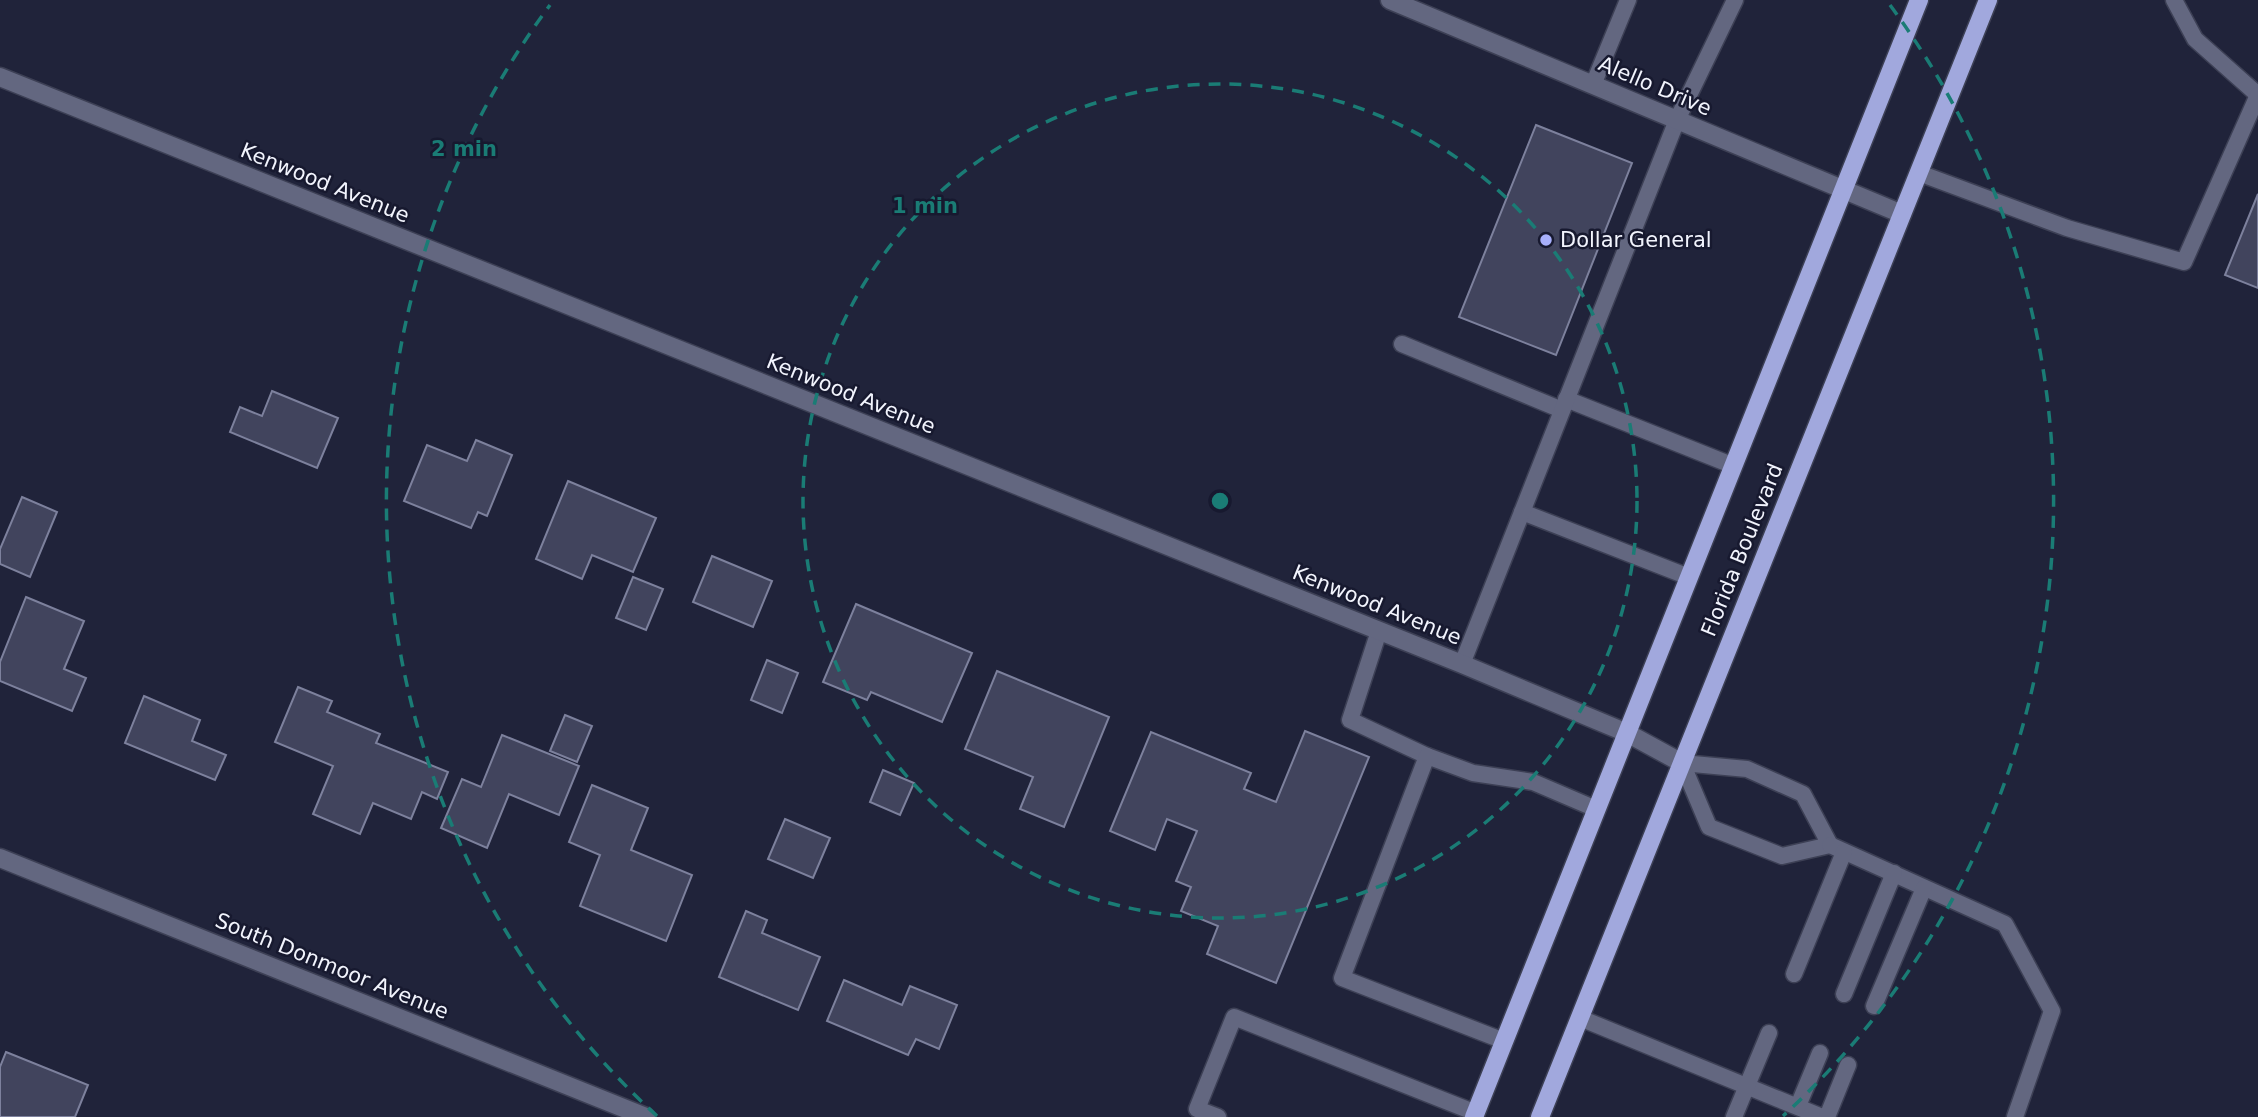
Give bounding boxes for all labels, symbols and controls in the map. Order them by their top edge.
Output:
street label: Alello Drive [1595,51,1715,121]
text: 2 min [431,137,497,161]
street label: Kenwood Avenue [237,138,413,228]
text: 1 min [892,194,958,218]
place label: Dollar General [1560,228,1712,252]
marker: Dollar General [1538,232,1554,248]
street label: Kenwood Avenue [763,349,939,439]
street label: Florida Boulevard [1696,460,1788,640]
centre of rings [1208,489,1232,513]
street label: Kenwood Avenue [1289,560,1465,650]
street label: South Donmoor Avenue [212,908,452,1024]

